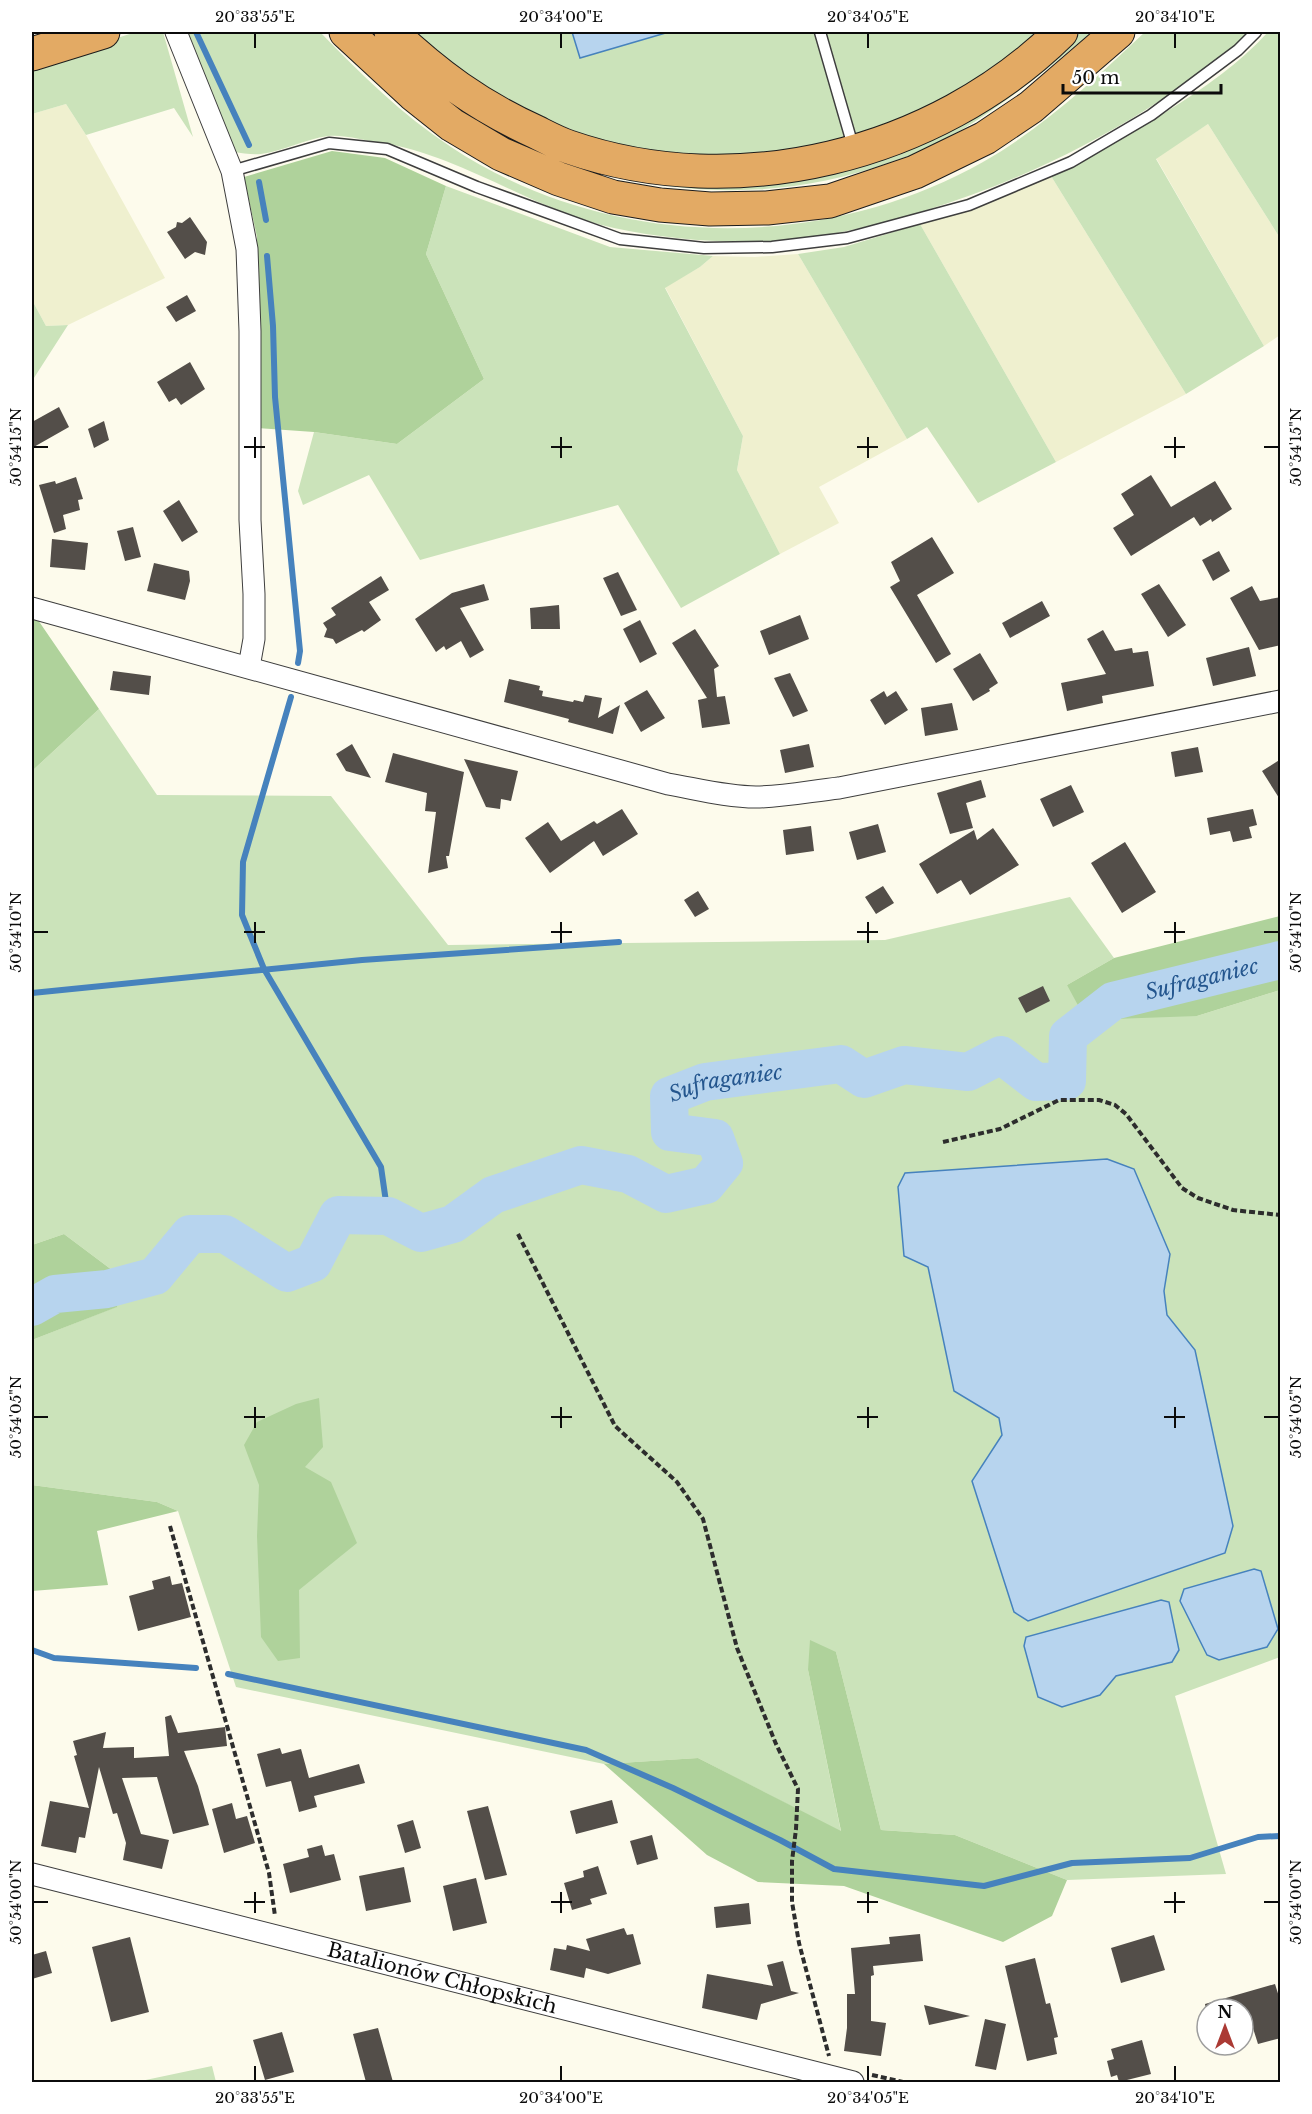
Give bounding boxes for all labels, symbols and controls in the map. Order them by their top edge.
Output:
text: 20°33'55"E [215,7,295,26]
text: 20°34'00"E [519,7,603,26]
text: 20°34'05"E [827,7,909,26]
text: 20°34'10"E [1135,7,1215,26]
scale bar [1063,57,1220,95]
text: 50 m [1072,67,1120,89]
text: 50°54'15"N [6,408,25,486]
text: 50°54'15"N [1286,408,1305,486]
text: 50°54'10"N [6,892,25,972]
text: 50°54'10"N [1286,892,1305,972]
water label: Sufraganiec [1142,953,1262,1006]
water label: Sufraganiec [665,1059,785,1108]
text: 50°54'05"N [6,1376,25,1458]
text: 50°54'05"N [1286,1376,1305,1458]
text: 50°54'00"N [6,1860,25,1944]
text: 50°54'00"N [1286,1860,1305,1944]
street label: Batalionów Chłopskich [325,1937,560,2019]
north arrow [1195,1997,1255,2057]
text: N [1217,2002,1233,2022]
text: 20°33'55"E [215,2088,295,2107]
text: 20°34'00"E [519,2088,603,2107]
text: 20°34'05"E [827,2088,909,2107]
text: 20°34'10"E [1135,2088,1215,2107]

